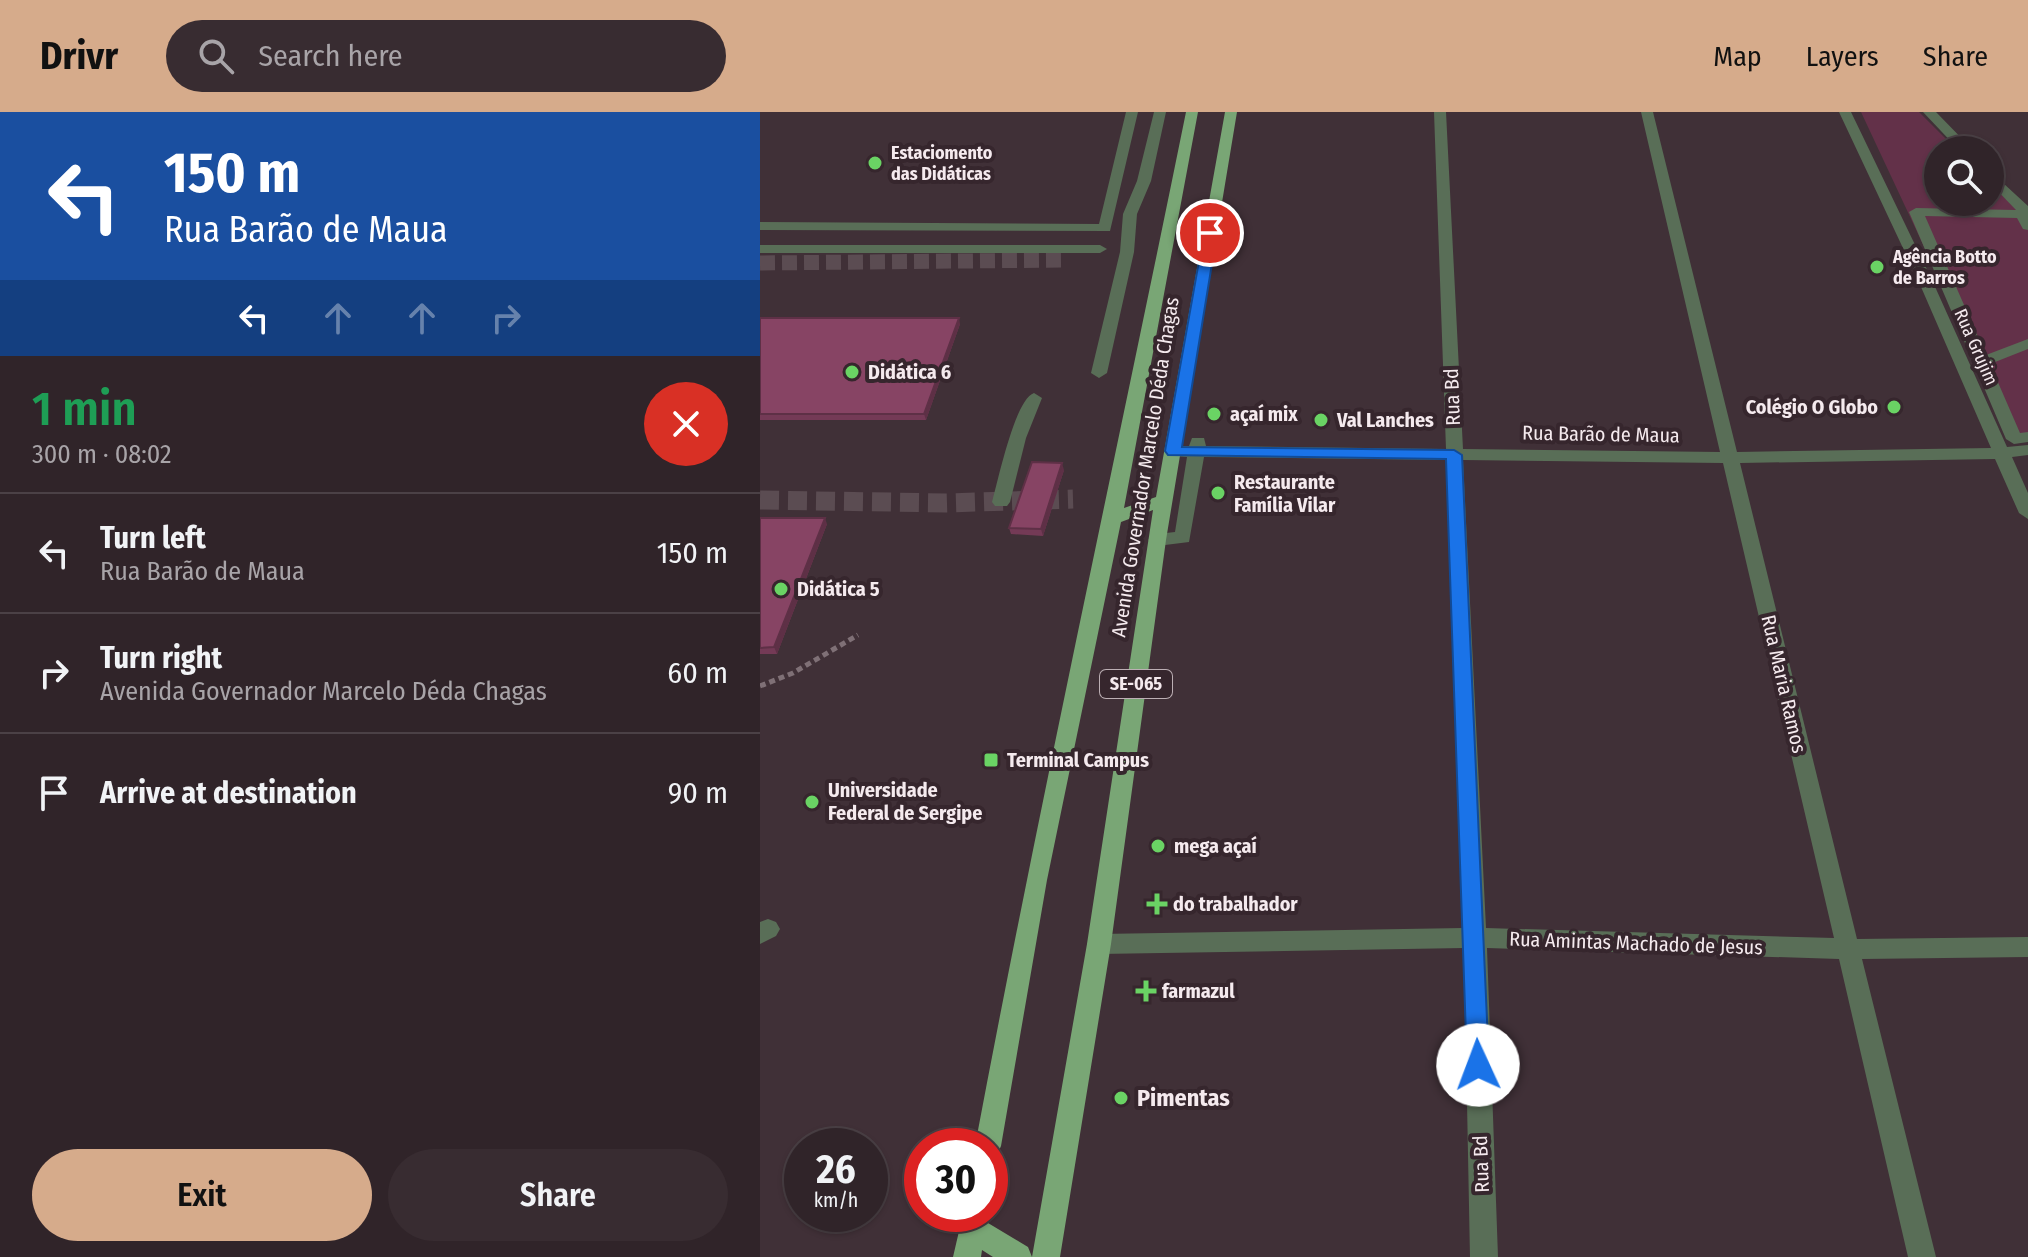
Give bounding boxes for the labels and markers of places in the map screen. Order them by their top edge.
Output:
place label: Estaciomento das Didáticas [891,142,993,185]
marker: Estaciomento das Didáticas [866,154,884,172]
pin [1176,199,1244,267]
place label: Agência Botto de Barros [1892,246,1997,289]
marker: Agência Botto de Barros [1868,258,1886,276]
place label: Didática 6 [868,360,951,384]
marker: Didática 6 [843,363,861,381]
place label: Colégio O Globo [1746,395,1878,419]
marker: Colégio O Globo [1885,398,1903,416]
place label: açaí mix [1230,402,1298,426]
marker: açaí mix [1205,405,1223,423]
place label: Val Lanches [1336,408,1434,432]
marker: Val Lanches [1312,411,1330,429]
place label: Restaurante Família Vilar [1234,470,1336,517]
marker: Restaurante Família Vilar [1209,484,1227,502]
place label: Didática 5 [797,577,880,601]
marker: Didática 5 [772,580,790,598]
place label: Terminal Campus [1007,748,1149,772]
marker: Terminal Campus [982,751,1000,769]
place label: Universidade Federal de Sergipe [828,778,982,825]
marker: Universidade Federal de Sergipe [803,793,821,811]
place label: mega açaí [1174,834,1257,858]
marker: mega açaí [1149,837,1167,855]
place label: do trabalhador [1173,892,1298,916]
marker: do trabalhador [1148,895,1166,913]
place label: farmazul [1162,979,1235,1003]
marker: farmazul [1137,982,1155,1000]
place label: Pimentas [1137,1084,1230,1112]
marker: Pimentas [1112,1089,1130,1107]

